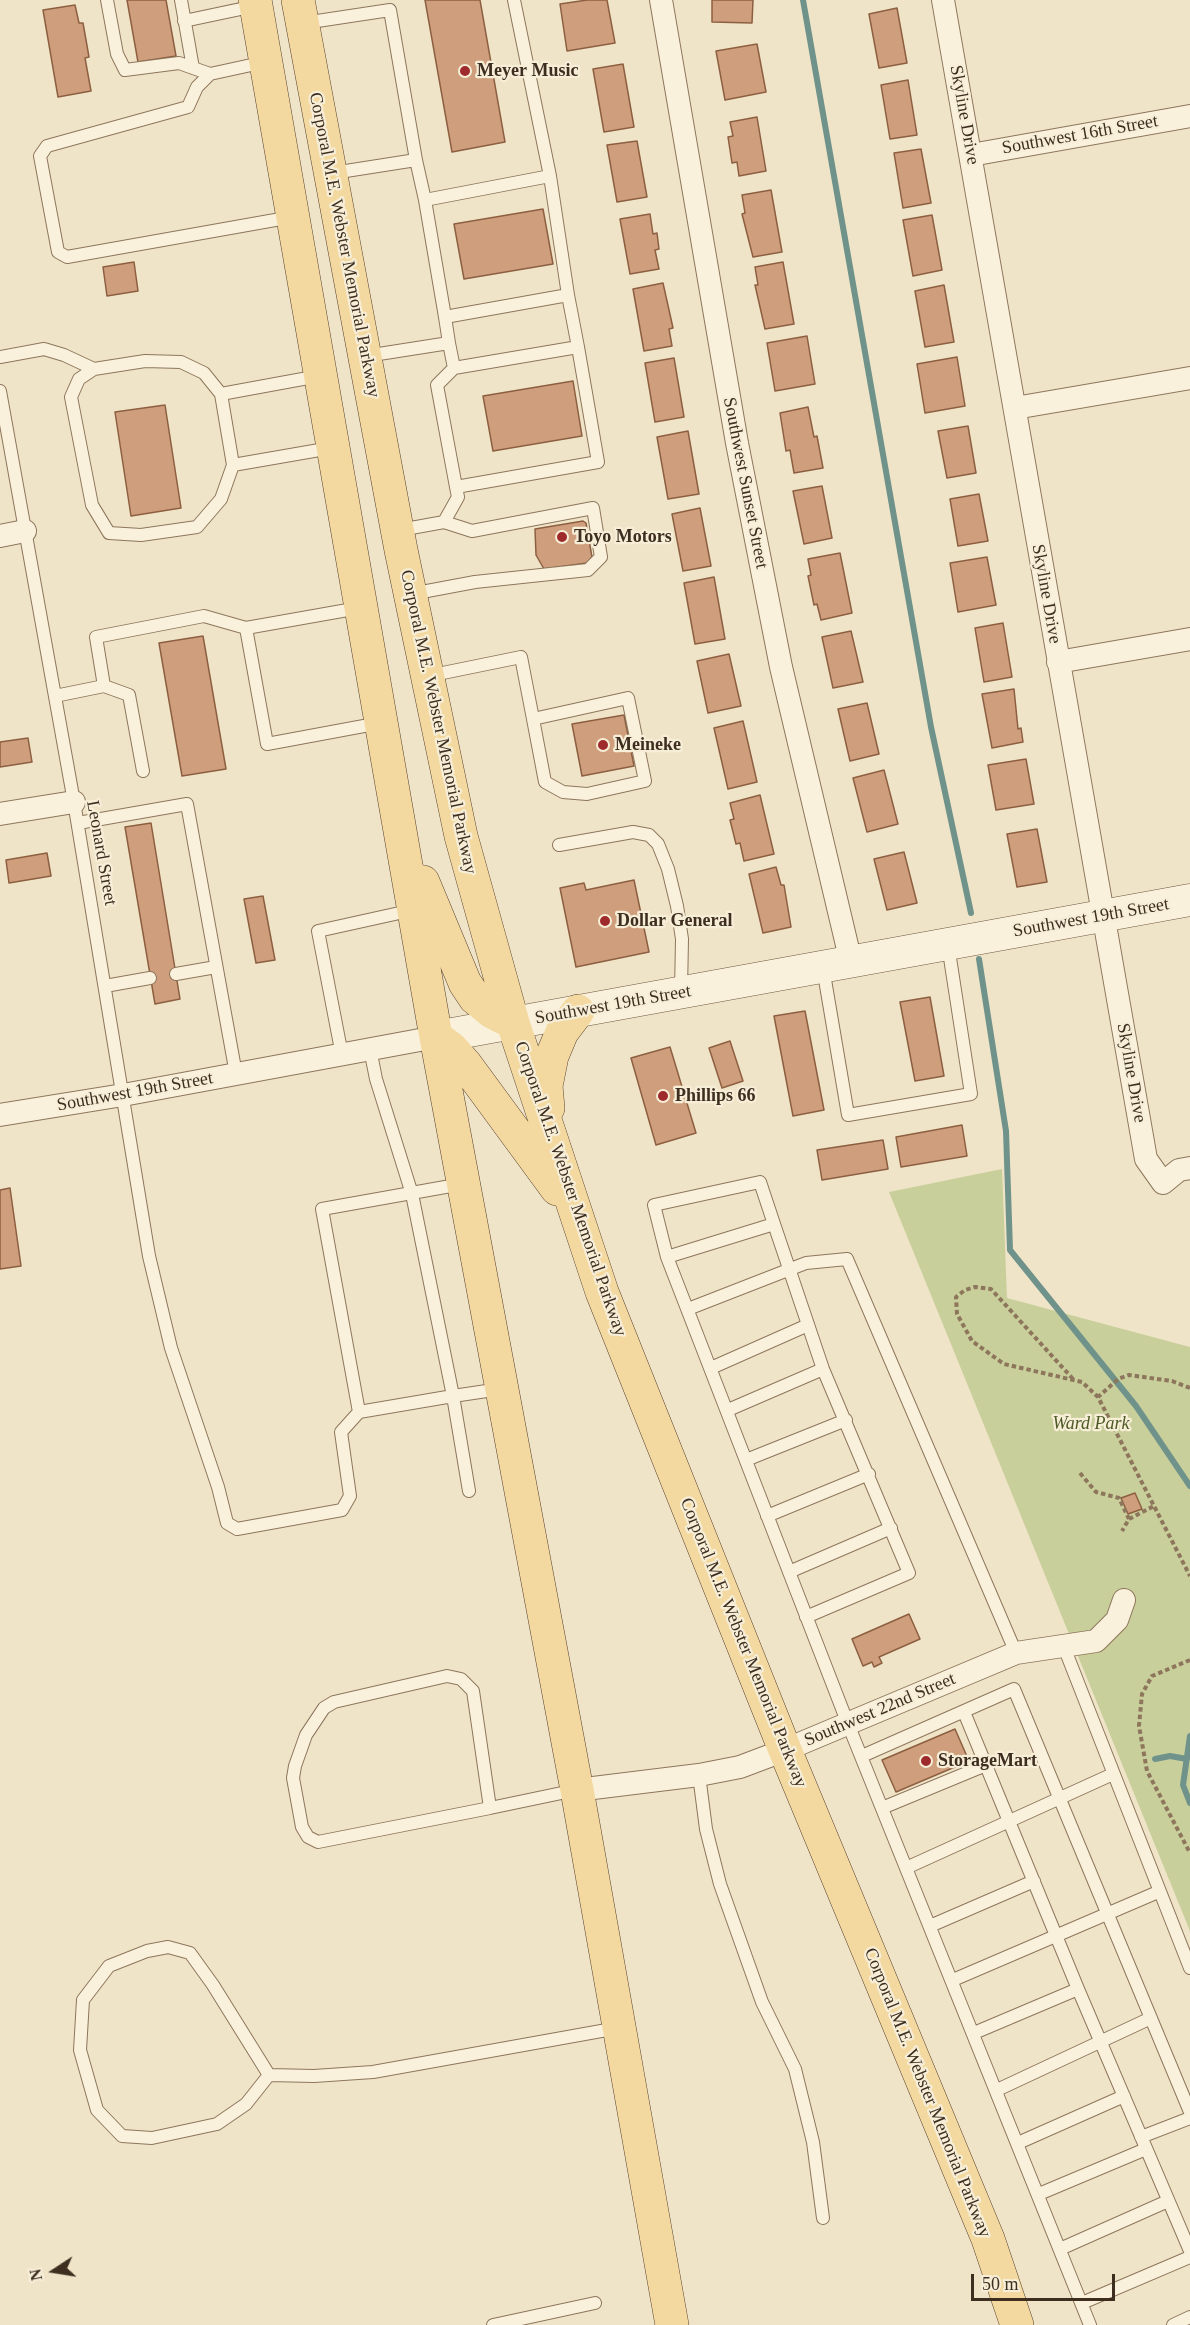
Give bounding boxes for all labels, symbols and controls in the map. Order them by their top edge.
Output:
place label: Meyer Music [477,60,578,82]
marker: Meyer Music [458,64,472,78]
street label: Skyline Drive [945,64,983,166]
street label: Corporal M.E. Webster Memorial Parkway [304,91,384,399]
street label: Southwest 16th Street [1000,111,1160,159]
street label: Southwest Sunset Street [718,396,772,570]
place label: Toyo Motors [574,526,672,548]
marker: Toyo Motors [555,530,569,544]
street label: Skyline Drive [1027,543,1065,645]
street label: Corporal M.E. Webster Memorial Parkway [395,568,481,876]
place label: Meineke [615,734,681,756]
marker: Meineke [596,738,610,752]
street label: Leonard Street [81,799,121,907]
street label: Southwest 19th Street [1011,894,1171,942]
place label: Dollar General [617,910,732,932]
marker: Dollar General [598,914,612,928]
street label: Southwest 19th Street [533,981,693,1029]
street label: Skyline Drive [1112,1022,1150,1124]
street label: Corporal M.E. Webster Memorial Parkway [509,1039,631,1339]
street label: Southwest 19th Street [55,1068,215,1116]
place label: Phillips 66 [675,1085,756,1107]
marker: Phillips 66 [656,1089,670,1103]
park label: Ward Park [1052,1413,1130,1435]
street label: Corporal M.E. Webster Memorial Parkway [675,1495,811,1791]
street label: Southwest 22nd Street [801,1668,959,1752]
place label: StorageMart [938,1750,1037,1772]
marker: StorageMart [919,1754,933,1768]
street label: Corporal M.E. Webster Memorial Parkway [859,1945,995,2241]
north arrow [24,2241,84,2301]
scale bar [974,2262,1118,2300]
text: N [26,2267,45,2282]
text: 50 m [982,2274,1019,2294]

